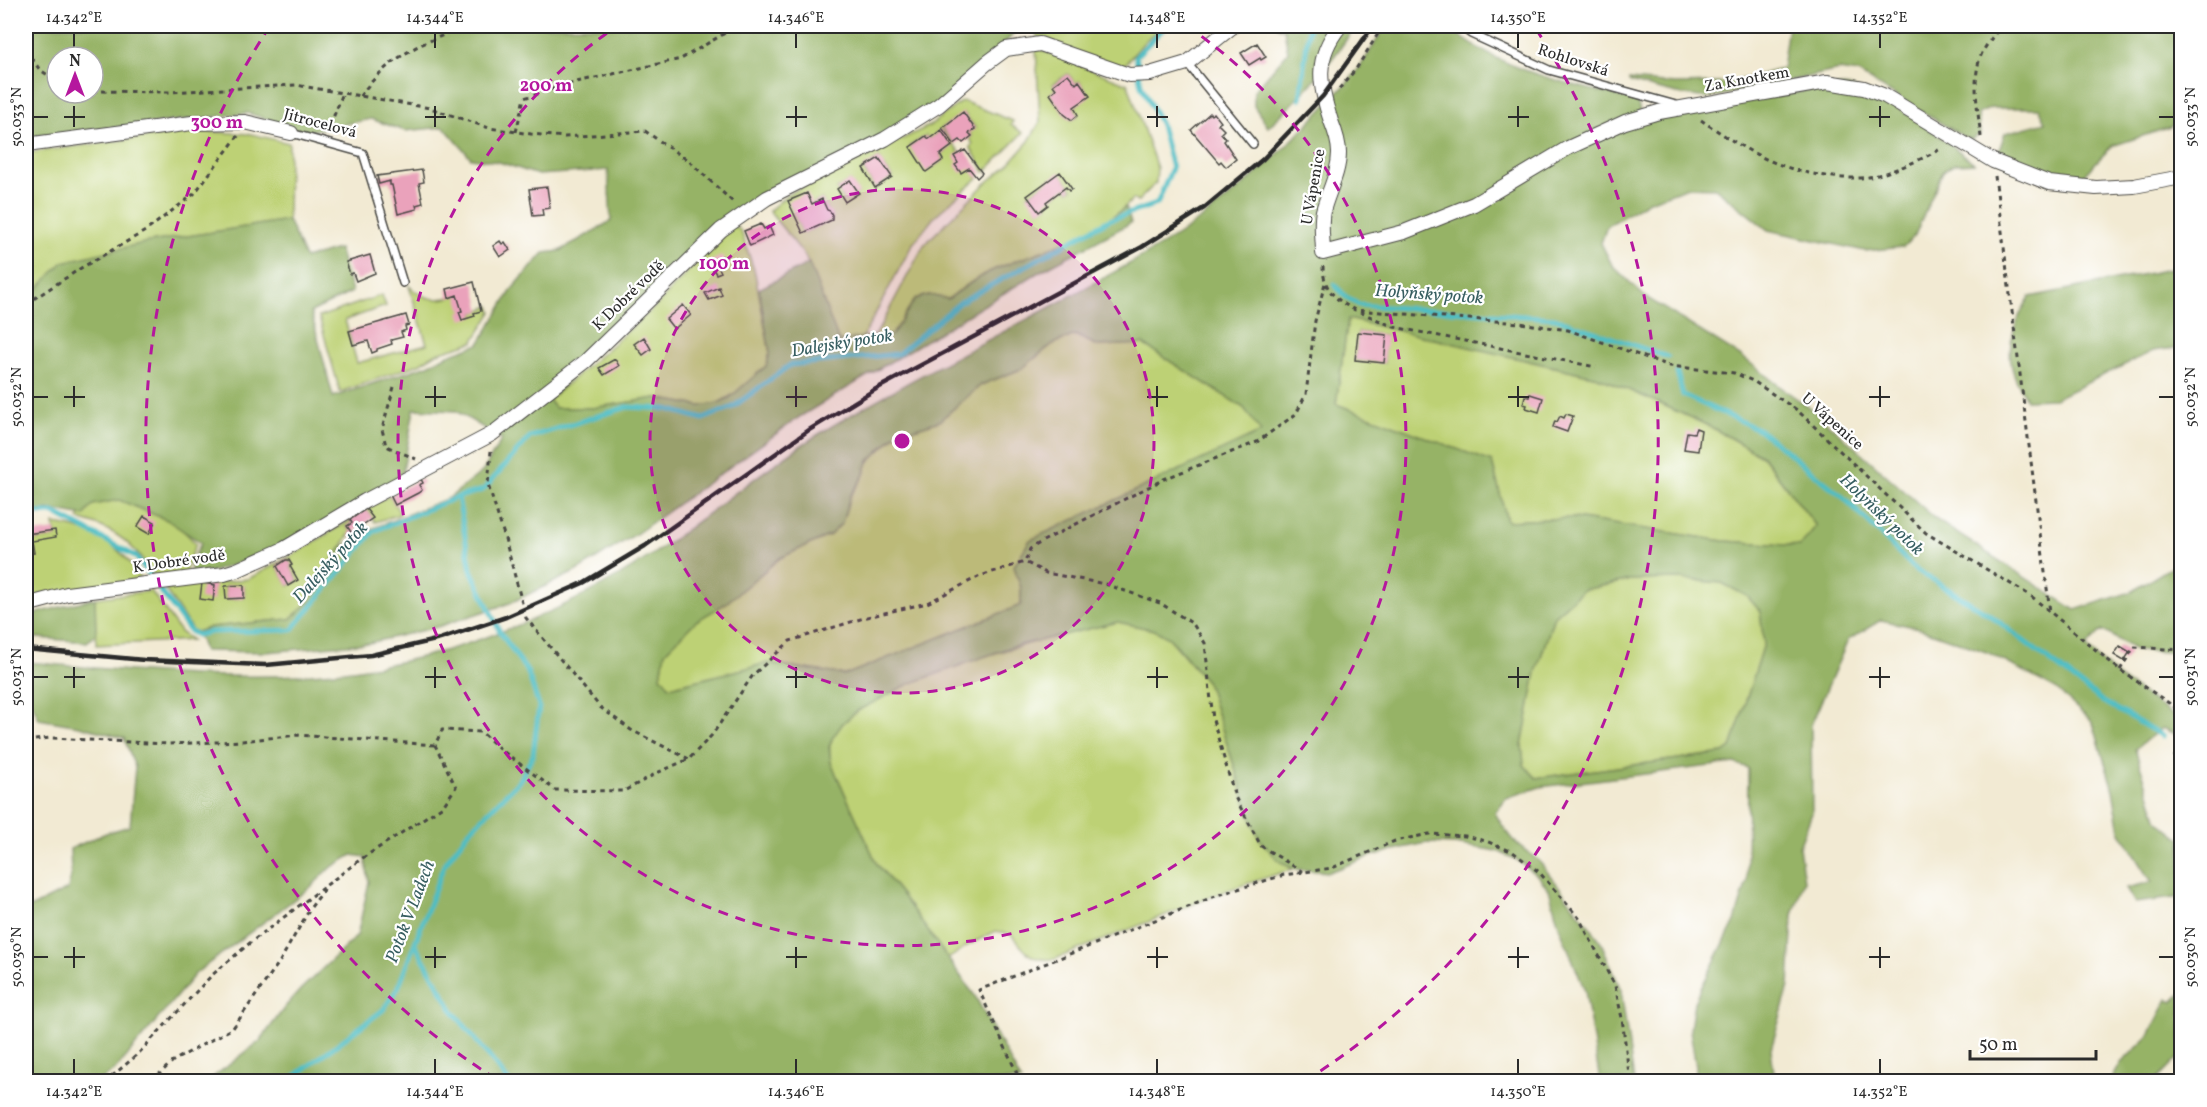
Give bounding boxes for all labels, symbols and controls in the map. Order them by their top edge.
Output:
text: 14.342°E [46,8,102,29]
text: 14.344°E [406,8,464,29]
text: 14.346°E [768,8,824,29]
text: 14.348°E [1129,8,1185,29]
text: 14.350°E [1490,8,1546,29]
text: 14.352°E [1852,8,1908,29]
street label: Rohlovská [1535,39,1611,83]
north arrow [45,45,105,105]
text: N [69,51,81,73]
street label: Za Knotkem [1703,62,1791,98]
text: 200 m [520,74,572,99]
text: 50.033°N [7,87,28,147]
text: 50.033°N [2181,87,2202,147]
street label: Jitrocelová [281,104,359,144]
text: 300 m [191,111,243,136]
street label: U Vápenice [1296,147,1332,227]
text: 100 m [699,252,749,277]
street label: K Dobré vodě [588,256,670,336]
water label: Holyňský potok [1374,279,1484,311]
water label: Dalejský potok [790,324,894,364]
text: 50.032°N [7,367,28,427]
text: 50.032°N [2181,367,2202,427]
street label: U Vápenice [1796,388,1868,456]
centre of rings [892,431,912,451]
water label: Holyňský potok [1833,468,1929,562]
water label: Dalejský potok [287,517,375,609]
street label: K Dobré vodě [131,545,227,579]
text: 50.031°N [7,648,28,706]
text: 50.031°N [2181,648,2202,706]
water label: Potok V Ladech [380,857,442,967]
text: 50.030°N [7,927,28,987]
text: 50.030°N [2181,927,2202,987]
scale bar [1970,1023,2096,1061]
text: 50 m [1979,1033,2018,1058]
text: 14.342°E [46,1082,102,1103]
text: 14.344°E [406,1082,464,1103]
text: 14.346°E [768,1082,824,1103]
text: 14.348°E [1129,1082,1185,1103]
text: 14.350°E [1490,1082,1546,1103]
text: 14.352°E [1852,1082,1908,1103]

